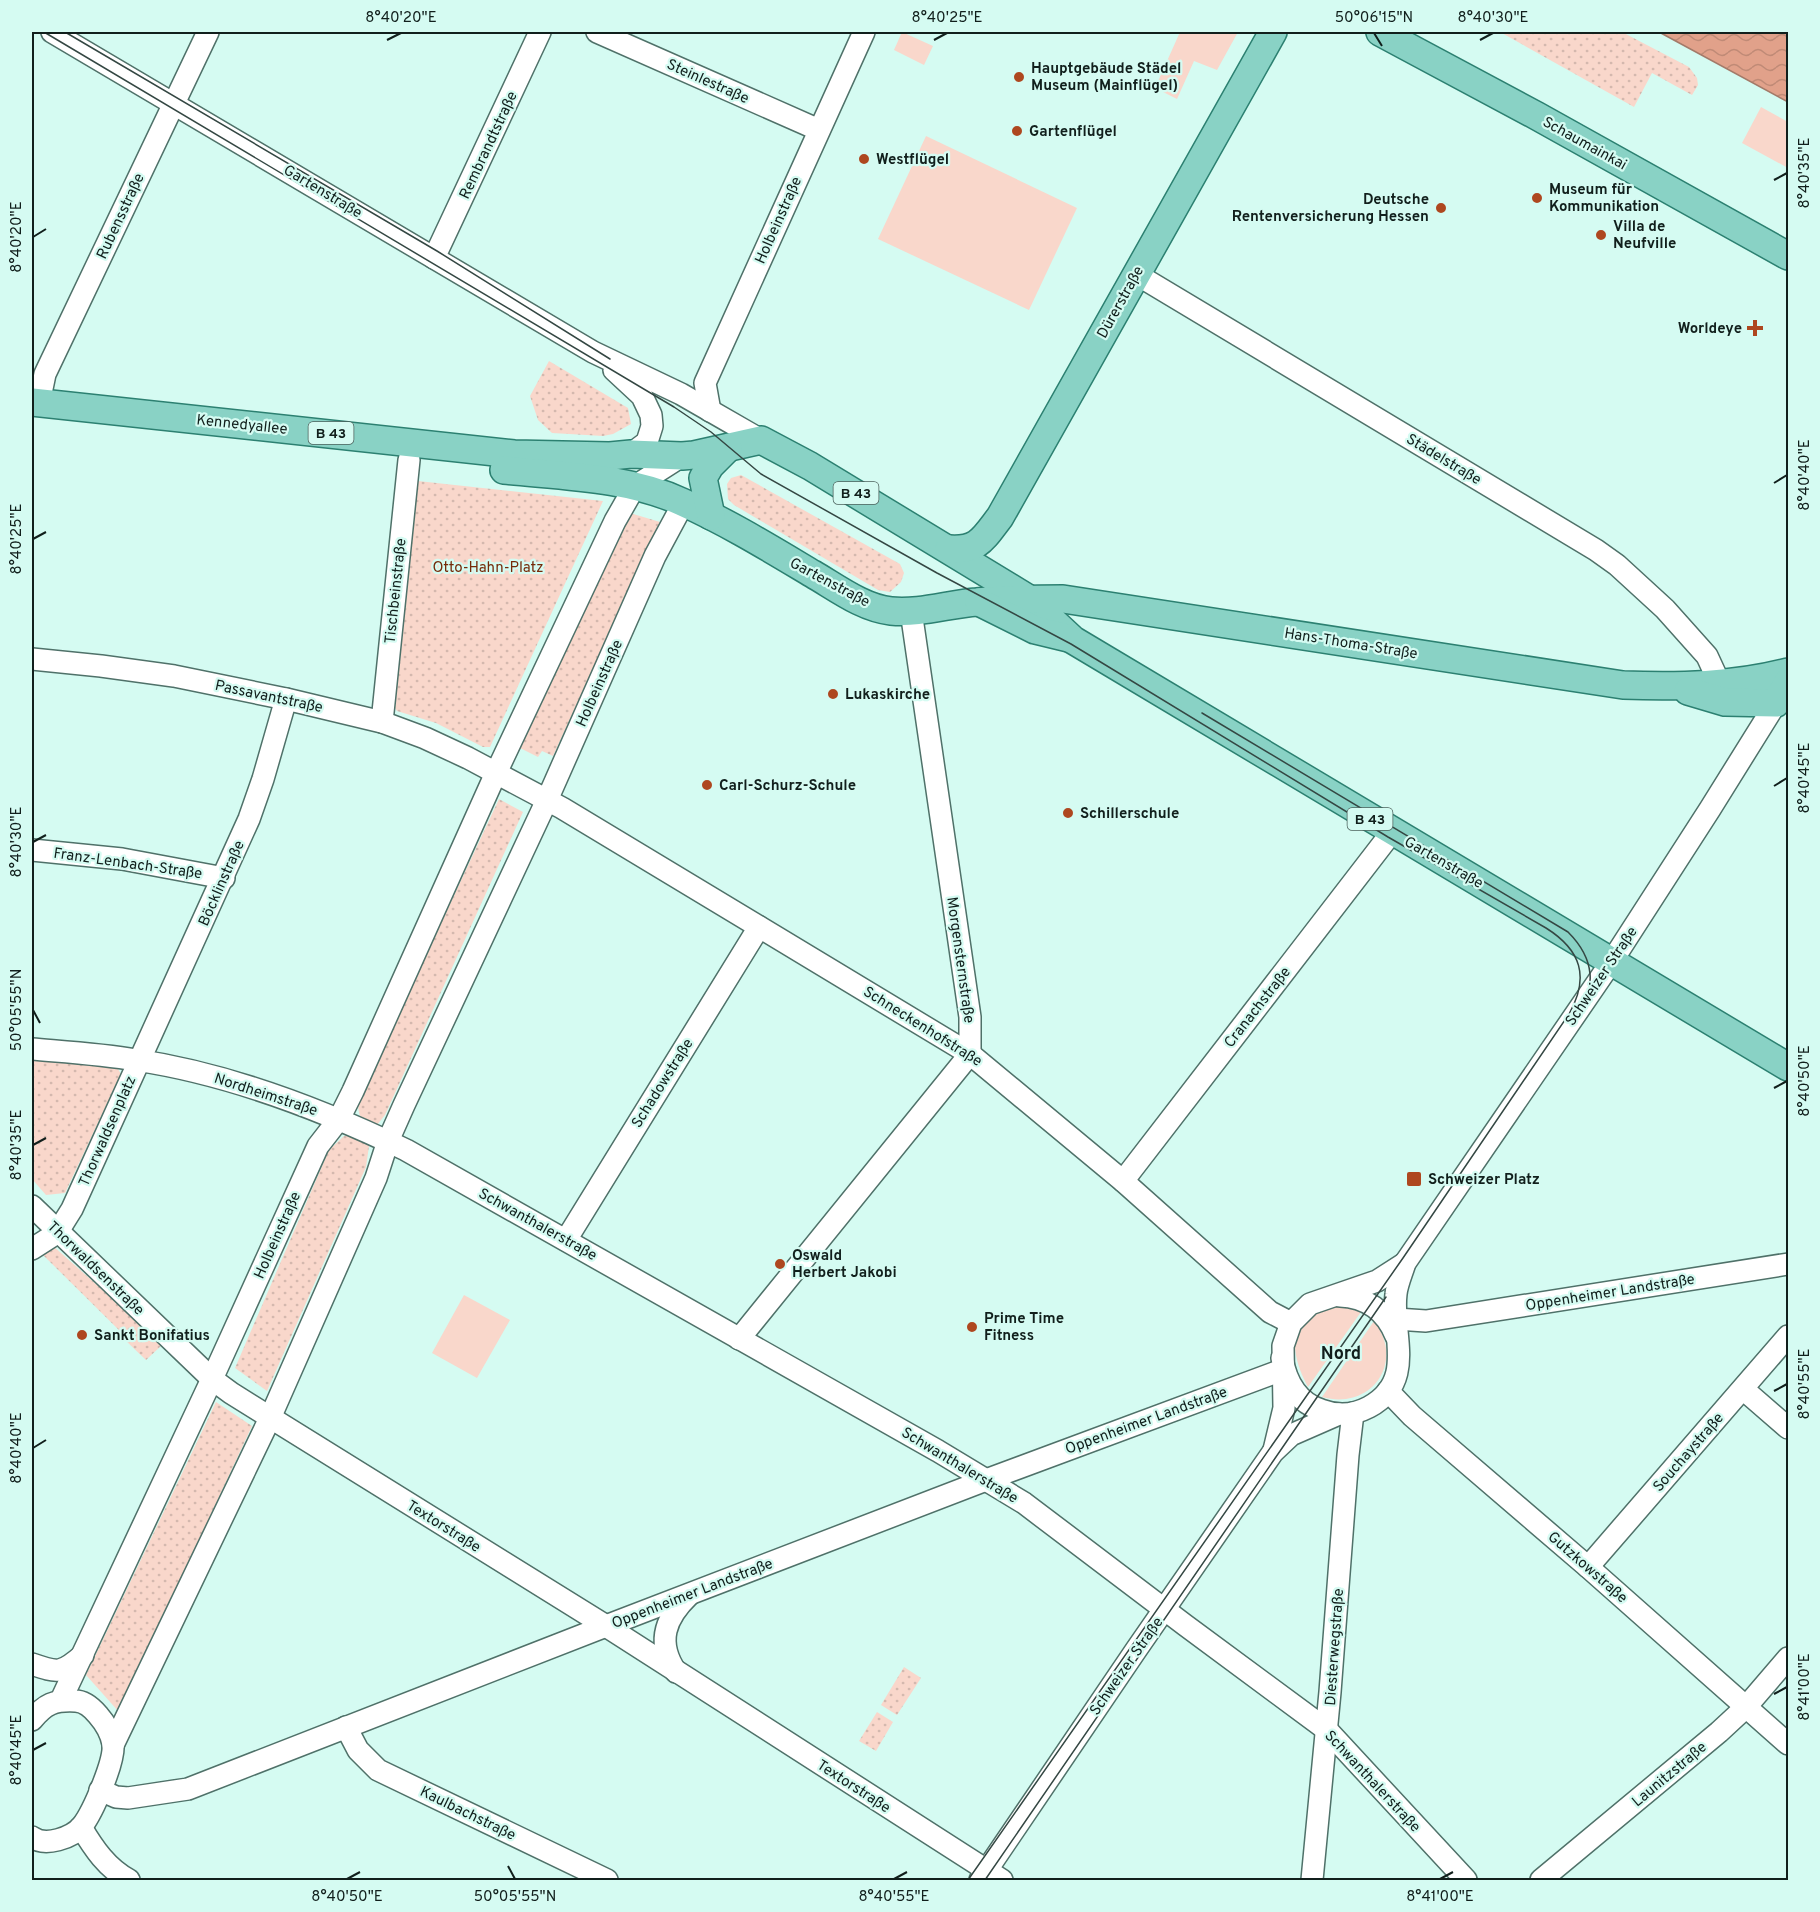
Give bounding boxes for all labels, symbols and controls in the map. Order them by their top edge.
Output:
text: 8°40'20"E [365,9,437,28]
text: 8°40'25"E [912,9,983,28]
text: 50°06'15"N [1335,9,1413,28]
text: 8°40'30"E [1458,9,1529,28]
street label: Steinlestraße [663,56,752,109]
place label: Hauptgebäude Städel Museum (Mainflügel) [1031,60,1181,96]
marker: Hauptgebäude Städel Museum (Mainflügel) [1012,70,1026,84]
street label: Rembrandtstraße [456,89,523,203]
street label: Schaumainkai [1539,113,1630,175]
place label: Gartenflügel [1029,123,1117,142]
marker: Gartenflügel [1010,124,1024,138]
text: 8°40'35"E [1796,138,1815,208]
place label: Westflügel [876,151,949,170]
marker: Westflügel [857,152,871,166]
street label: Gartenstraße [279,161,365,223]
street label: Rubensstraße [93,171,149,262]
street label: Holbeinstraße [752,174,807,267]
place label: Museum für Kommunikation [1549,181,1659,217]
place label: Deutsche Rentenversicherung Hessen [1232,191,1429,227]
marker: Museum für Kommunikation [1530,191,1544,205]
text: 8°40'20"E [8,201,27,273]
marker: Deutsche Rentenversicherung Hessen [1434,201,1448,215]
place label: Villa de Neufville [1613,218,1676,254]
marker: Villa de Neufville [1594,228,1608,242]
street label: Dürerstraße [1094,263,1149,342]
marker: Worldeye [1746,319,1764,337]
place label: Worldeye [1678,320,1742,339]
street label: Kennedyallee [195,411,288,440]
road number: B 43 [308,422,354,444]
street label: Städelstraße [1402,430,1484,490]
text: 8°40'40"E [1796,439,1815,511]
road number: B 43 [834,482,878,504]
text: 8°40'25"E [8,503,27,574]
street label: Tischbeinstraße [381,537,411,645]
street label: Gartenstraße [786,554,873,612]
park label: Otto-Hahn-Platz [432,559,544,578]
street label: Hans-Thoma-Straße [1283,625,1419,664]
street label: Holbeinstraße [573,637,628,730]
street label: Passavantstraße [213,677,324,718]
place label: Lukaskirche [845,686,930,705]
marker: Lukaskirche [826,687,840,701]
text: 8°40'45"E [1796,742,1815,814]
place label: Carl-Schurz-Schule [719,777,856,796]
marker: Carl-Schurz-Schule [700,778,714,792]
place label: Schillerschule [1080,805,1179,824]
text: 8°40'30"E [8,806,27,878]
marker: Schillerschule [1061,806,1075,820]
road number: B 43 [1348,808,1392,830]
street label: Gartenstraße [1400,833,1486,894]
street label: Böcklinstraße [195,838,250,929]
street label: Franz-Lenbach-Straße [52,845,203,884]
street label: Morgensternstraße [941,896,978,1025]
street label: Schweizer Straße [1562,924,1642,1030]
street label: Cranachstraße [1221,964,1296,1052]
text: 50°05'55"N [8,969,27,1051]
street label: Schneckenhofstraße [859,983,985,1072]
street label: Schadowstraße [628,1036,698,1132]
text: 8°40'50"E [1796,1045,1815,1117]
street label: Nordheimstraße [211,1070,320,1121]
street label: Thorwaldsenplatz [75,1073,141,1190]
text: 8°40'35"E [8,1110,27,1180]
marker: Schweizer Platz [1405,1170,1423,1188]
place label: Schweizer Platz [1428,1171,1540,1190]
street label: Schwanthalerstraße [475,1185,600,1266]
street label: Holbeinstraße [251,1189,306,1282]
street label: Thorwaldsenstraße [42,1218,147,1320]
place label: Oswald Herbert Jakobi [792,1247,897,1283]
marker: Oswald Herbert Jakobi [773,1257,787,1271]
street label: Oppenheimer Landstraße [1524,1271,1696,1316]
place label: Prime Time Fitness [984,1310,1064,1346]
marker: Prime Time Fitness [965,1320,979,1334]
place label: Sankt Bonifatius [94,1327,210,1346]
marker: Sankt Bonifatius [75,1328,89,1342]
district label: Nord [1321,1343,1361,1366]
text: 8°40'55"E [1796,1348,1815,1420]
street label: Oppenheimer Landstraße [1063,1383,1230,1460]
street label: Souchaystraße [1650,1410,1729,1496]
text: 8°40'40"E [8,1412,27,1484]
street label: Schwanthalerstraße [897,1424,1021,1509]
street label: Textorstraße [403,1497,484,1558]
street label: Gutzkowstraße [1543,1528,1631,1608]
street label: Oppenheimer Landstraße [609,1555,776,1634]
street label: Diesterwegstraße [1322,1588,1349,1706]
street label: Schweizer Straße [1086,1614,1168,1720]
text: 8°41'00"E [1796,1653,1815,1721]
text: 8°40'45"E [8,1714,27,1786]
street label: Schwanthalerstraße [1320,1727,1424,1837]
street label: Launitzstraße [1629,1738,1711,1812]
street label: Textorstraße [813,1756,894,1818]
street label: Kaulbachstraße [416,1783,518,1846]
text: 8°40'50"E [311,1888,383,1907]
text: 50°05'55"N [474,1888,556,1907]
text: 8°40'55"E [858,1888,930,1907]
text: 8°41'00"E [1406,1888,1474,1907]

